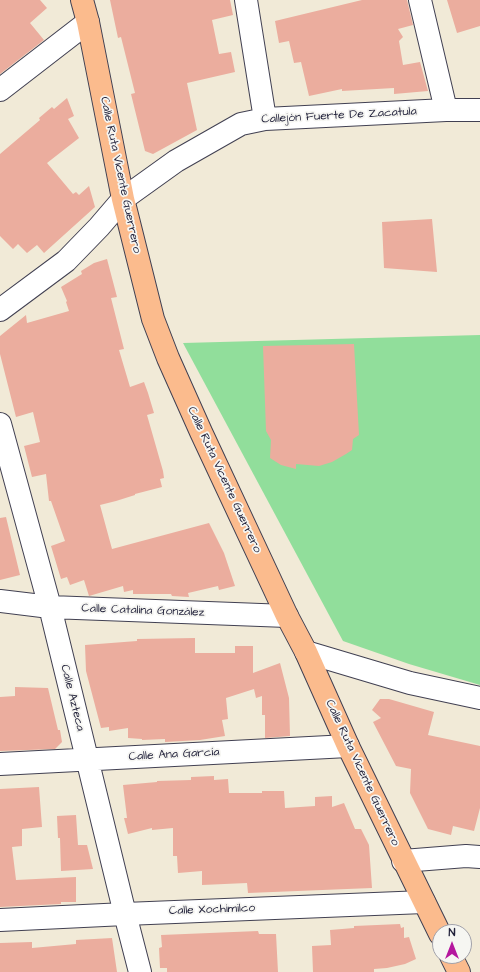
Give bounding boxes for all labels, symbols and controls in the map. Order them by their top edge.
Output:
street label: Calle Ruta Vicente Guerrero [96,95,144,255]
street label: Callejón Fuerte De Zacatula [261,105,417,127]
street label: Calle Ruta Vicente Guerrero [184,405,264,555]
street label: Calle Catalina González [81,602,205,620]
street label: Calle Azteca [57,663,87,733]
street label: Calle Ruta Vicente Guerrero [322,698,402,848]
street label: Calle Ana García [128,745,220,765]
street label: Calle Xochimilco [169,901,255,919]
north arrow [432,924,472,964]
text: N [449,925,455,940]

